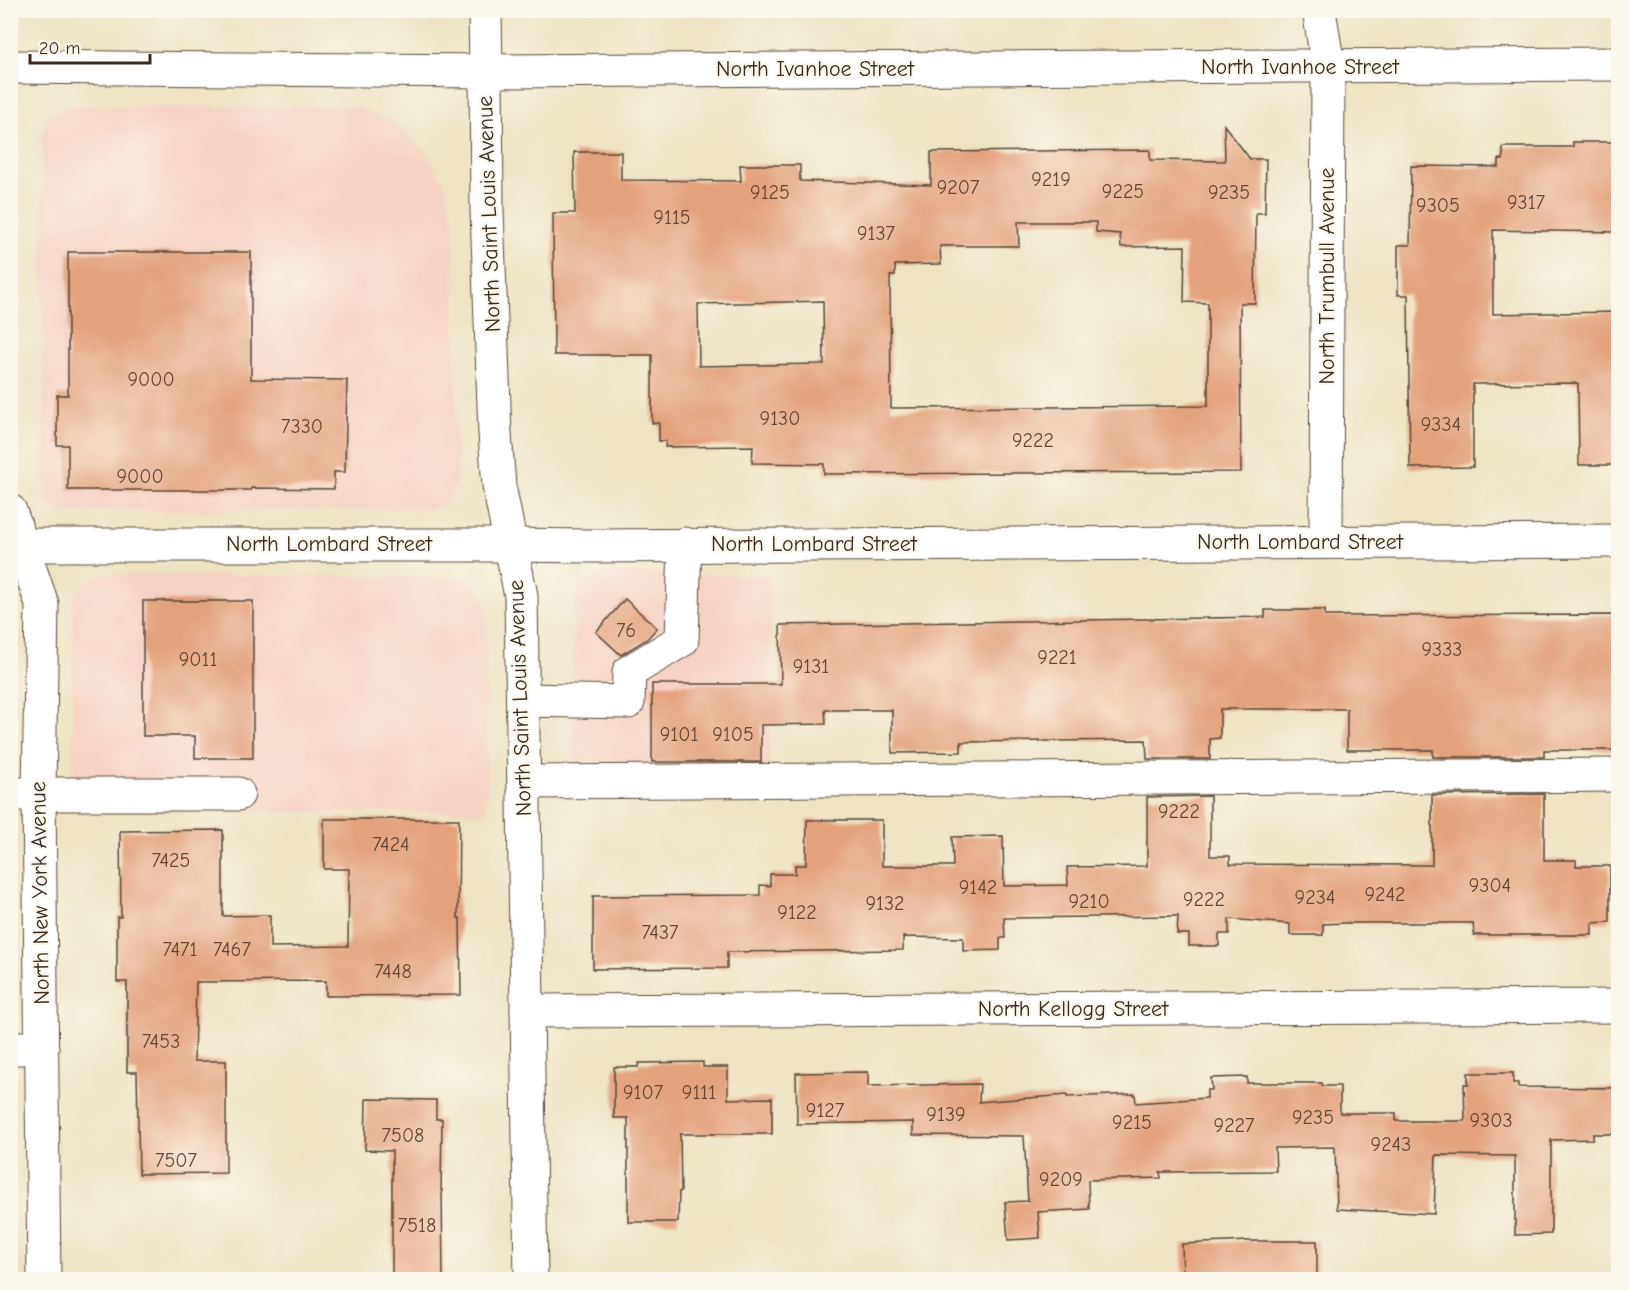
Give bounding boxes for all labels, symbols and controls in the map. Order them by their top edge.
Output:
scale bar [30,27,150,65]
text: 20 m [39,38,80,59]
street label: North Ivanhoe Street [1201,54,1400,80]
street label: North Ivanhoe Street [716,56,915,82]
street label: North Saint Louis Avenue [472,95,506,333]
house number: 9219 [1031,168,1071,191]
street label: North Trumbull Avenue [1314,168,1340,384]
house number: 9207 [937,176,980,199]
house number: 9225 [1102,180,1144,203]
house number: 9125 [750,181,790,204]
house number: 9235 [1208,181,1250,204]
house number: 9317 [1507,191,1546,214]
house number: 9305 [1416,194,1460,217]
house number: 9115 [653,206,691,229]
house number: 9137 [857,222,896,245]
house number: 9000 [127,368,175,391]
house number: 9130 [760,407,800,430]
house number: 9334 [1421,413,1461,436]
house number: 7330 [281,415,323,438]
house number: 9222 [1012,429,1054,452]
house number: 9000 [116,465,164,488]
street label: North Lombard Street [1197,529,1404,555]
street label: North Lombard Street [226,531,433,557]
street label: North Lombard Street [711,531,918,557]
street label: North Saint Louis Avenue [503,579,537,817]
house number: 76 [616,619,636,642]
house number: 9333 [1422,638,1462,661]
house number: 9221 [1037,646,1077,669]
house number: 9011 [179,648,217,671]
house number: 9131 [793,655,829,678]
house number: 9101 [660,723,698,746]
house number: 9105 [712,723,754,746]
street label: North New York Avenue [25,781,55,1005]
house number: 9222 [1158,800,1200,823]
house number: 7424 [372,833,410,856]
house number: 7425 [152,849,190,872]
house number: 9304 [1469,874,1511,897]
house number: 9142 [959,876,997,899]
house number: 9242 [1364,883,1406,906]
house number: 9234 [1295,886,1335,909]
house number: 9222 [1183,888,1225,911]
house number: 9210 [1068,890,1110,913]
house number: 9132 [865,892,905,915]
house number: 9122 [777,901,817,924]
house number: 7437 [641,921,679,944]
house number: 7471 [163,938,197,961]
house number: 7467 [213,938,251,961]
house number: 7448 [374,960,412,983]
street label: North Kellogg Street [978,996,1169,1022]
house number: 7453 [142,1030,180,1053]
house number: 9107 [623,1081,664,1104]
house number: 9111 [682,1081,716,1104]
house number: 9127 [806,1099,845,1122]
house number: 9139 [926,1103,966,1126]
house number: 9235 [1292,1106,1334,1129]
house number: 9303 [1469,1109,1513,1132]
house number: 9215 [1112,1111,1152,1134]
house number: 9227 [1214,1114,1255,1137]
house number: 7508 [382,1124,424,1147]
house number: 9243 [1371,1133,1411,1156]
house number: 7507 [155,1149,198,1172]
house number: 9209 [1039,1168,1083,1191]
house number: 7518 [398,1214,436,1237]

